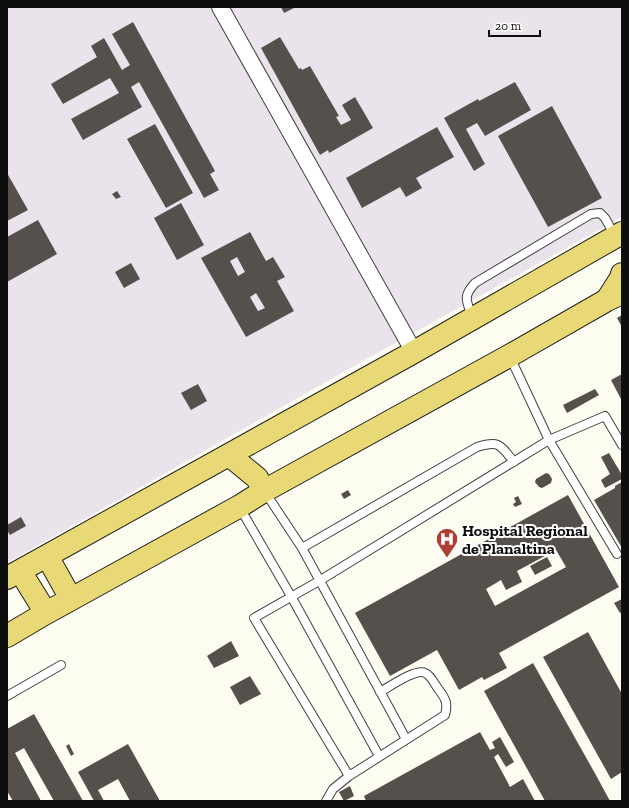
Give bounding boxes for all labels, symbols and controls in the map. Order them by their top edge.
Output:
scale bar [489,12,540,38]
text: 20 m [495,19,522,33]
place label: Hospital Regional de Planaltina [462,521,588,558]
hospital icon: Hospital Regional de Planaltina [434,526,460,559]

